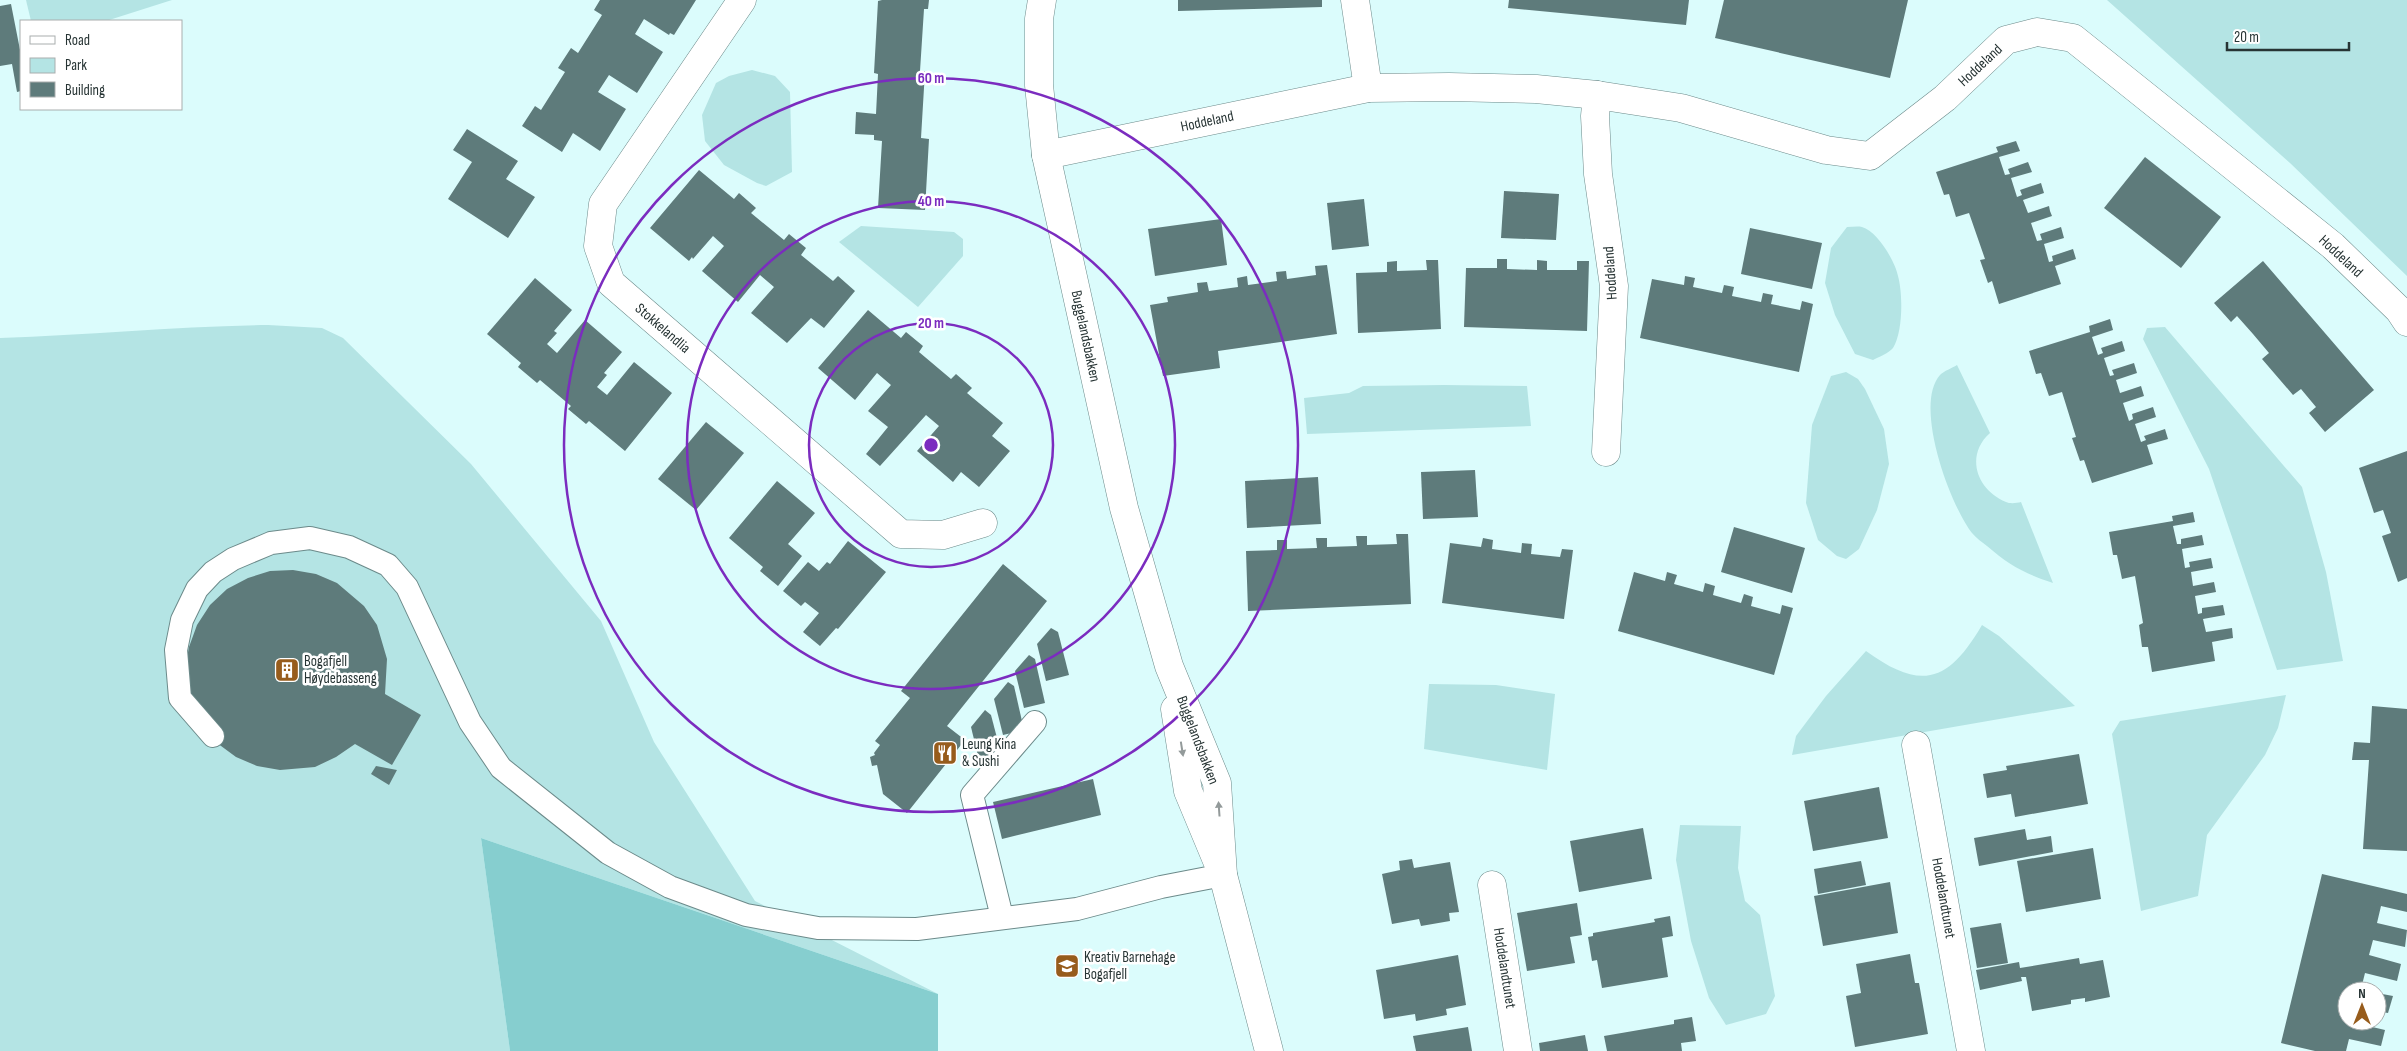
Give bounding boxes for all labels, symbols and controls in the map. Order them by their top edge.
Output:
legend [20,20,182,110]
scale bar [2227,20,2350,52]
text: 20 m [2234,28,2259,47]
text: Road [65,31,90,50]
street label: Hoddeland [1954,40,2006,91]
text: Park [65,56,87,75]
text: 60 m [918,69,944,88]
text: Building [65,81,105,100]
street label: Hoddeland [1179,107,1235,136]
text: 40 m [918,192,944,211]
street label: Hoddeland [2315,231,2367,282]
street label: Hoddeland [1599,246,1622,300]
street label: Buggelandsbakken [1067,289,1104,384]
street label: Stokkelandlia [631,299,694,358]
text: 20 m [918,314,944,333]
centre of rings [922,436,940,454]
place label: Bogafjell Høydebasseng [304,652,377,688]
building icon: Bogafjell Høydebasseng [274,657,300,683]
street label: Buggelandsbakken [1172,693,1223,787]
place label: Leung Kina & Sushi [962,735,1017,771]
restaurant icon: Leung Kina & Sushi [932,740,958,766]
one-way arrow [1178,741,1186,757]
one-way arrow [1214,801,1222,817]
street label: Hoddelandtunet [1927,856,1960,940]
street label: Hoddelandtunet [1489,926,1520,1010]
place label: Kreativ Barnehage Bogafjell [1084,948,1176,984]
school or university icon: Kreativ Barnehage Bogafjell [1054,953,1080,979]
north arrow [2337,981,2387,1031]
text: N [2358,985,2366,1002]

